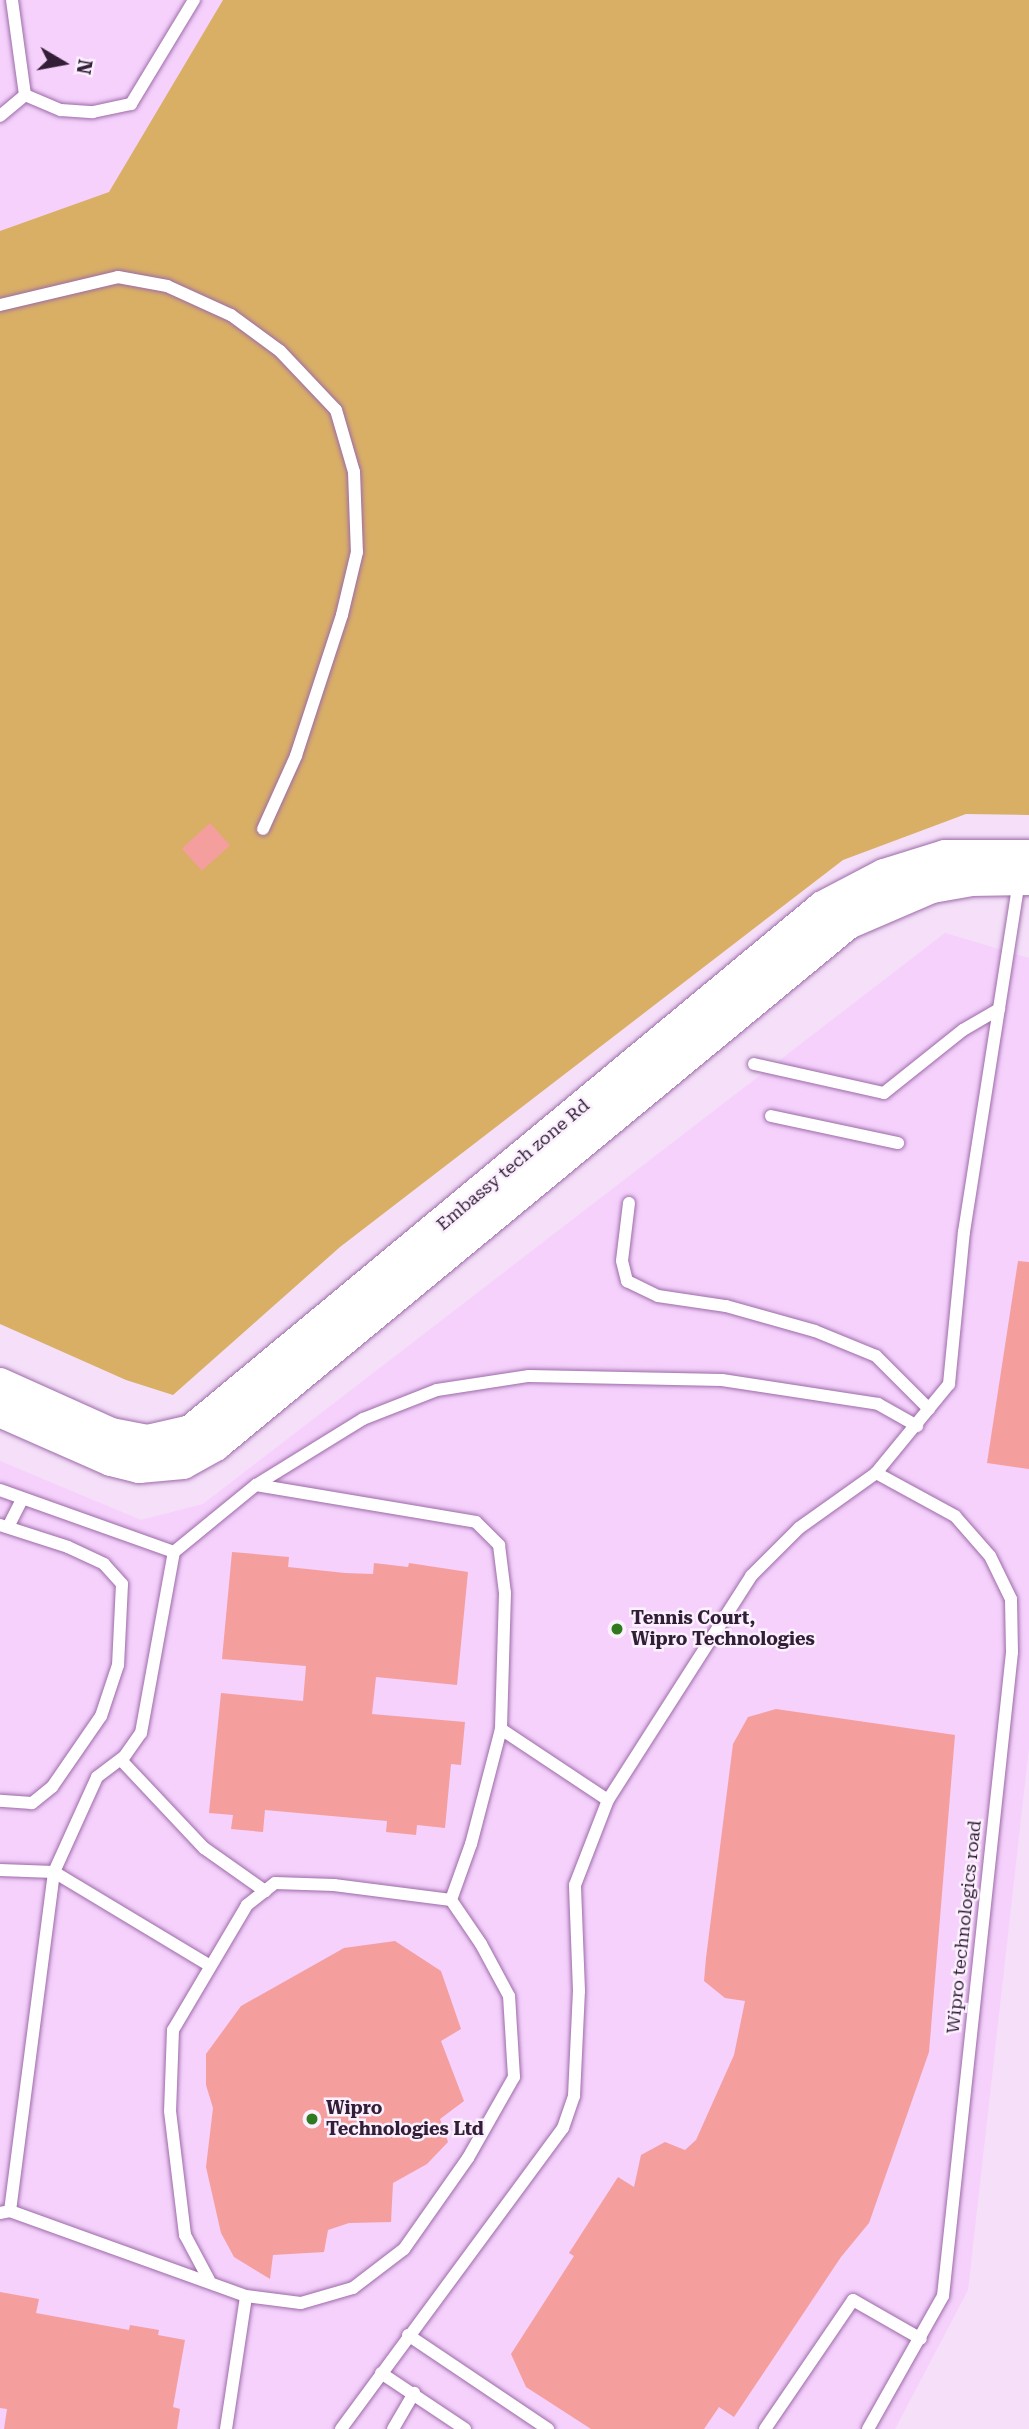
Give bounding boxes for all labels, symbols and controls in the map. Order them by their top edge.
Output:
north arrow [28,28,98,98]
text: N [72,58,97,76]
street label: Embassy tech zone Rd [432,1095,594,1235]
place label: Tennis Court, Wipro Technologies [631,1608,815,1650]
marker: Tennis Court, Wipro Technologies [609,1621,625,1637]
street label: Wipro technologics road [942,1819,986,2035]
place label: Wipro Technologies Ltd [326,2098,484,2140]
marker: Wipro Technologies Ltd [304,2111,320,2127]

